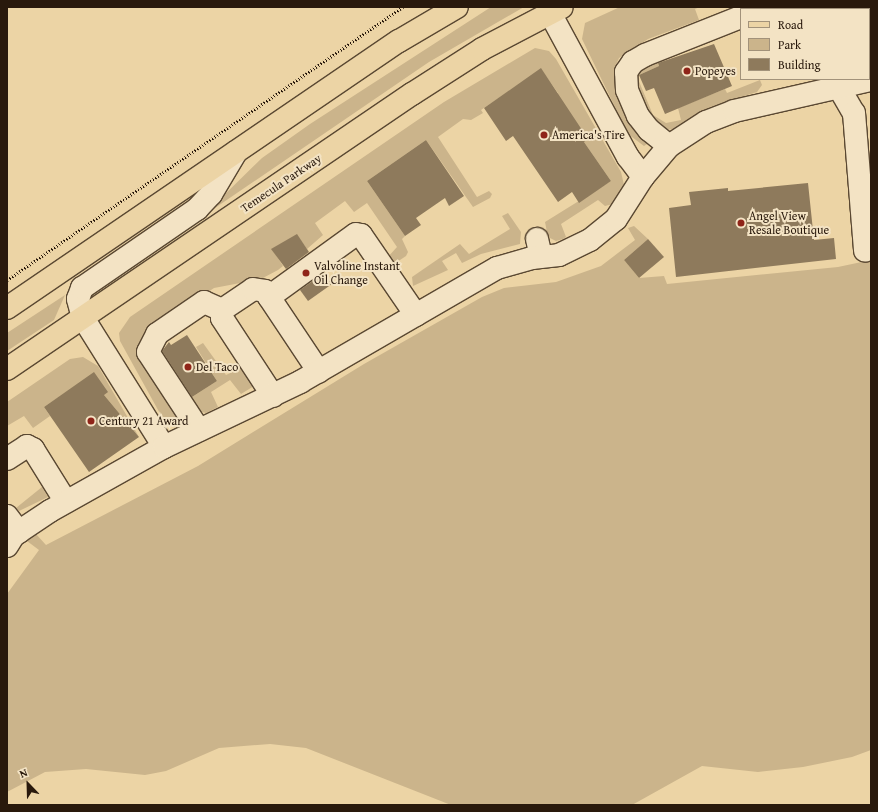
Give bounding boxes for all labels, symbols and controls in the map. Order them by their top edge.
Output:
legend [740,8,870,80]
text: Road [778,16,803,33]
text: Park [778,36,801,53]
text: Building [778,56,821,73]
place label: Popeyes [695,64,736,78]
marker: Popeyes [682,66,692,76]
place label: America's Tire [552,128,625,142]
marker: America's Tire [539,130,549,140]
street label: Temecula Parkway [238,151,324,215]
place label: Angel View Resale Boutique [749,209,829,237]
marker: Angel View Resale Boutique [736,218,746,228]
place label: Valvoline Instant Oil Change [314,259,400,287]
marker: Valvoline Instant Oil Change [301,268,311,278]
place label: Del Taco [196,360,238,374]
marker: Del Taco [183,362,193,372]
place label: Century 21 Award [99,414,188,428]
marker: Century 21 Award [86,416,96,426]
north arrow [8,764,48,804]
text: N [17,764,30,782]

